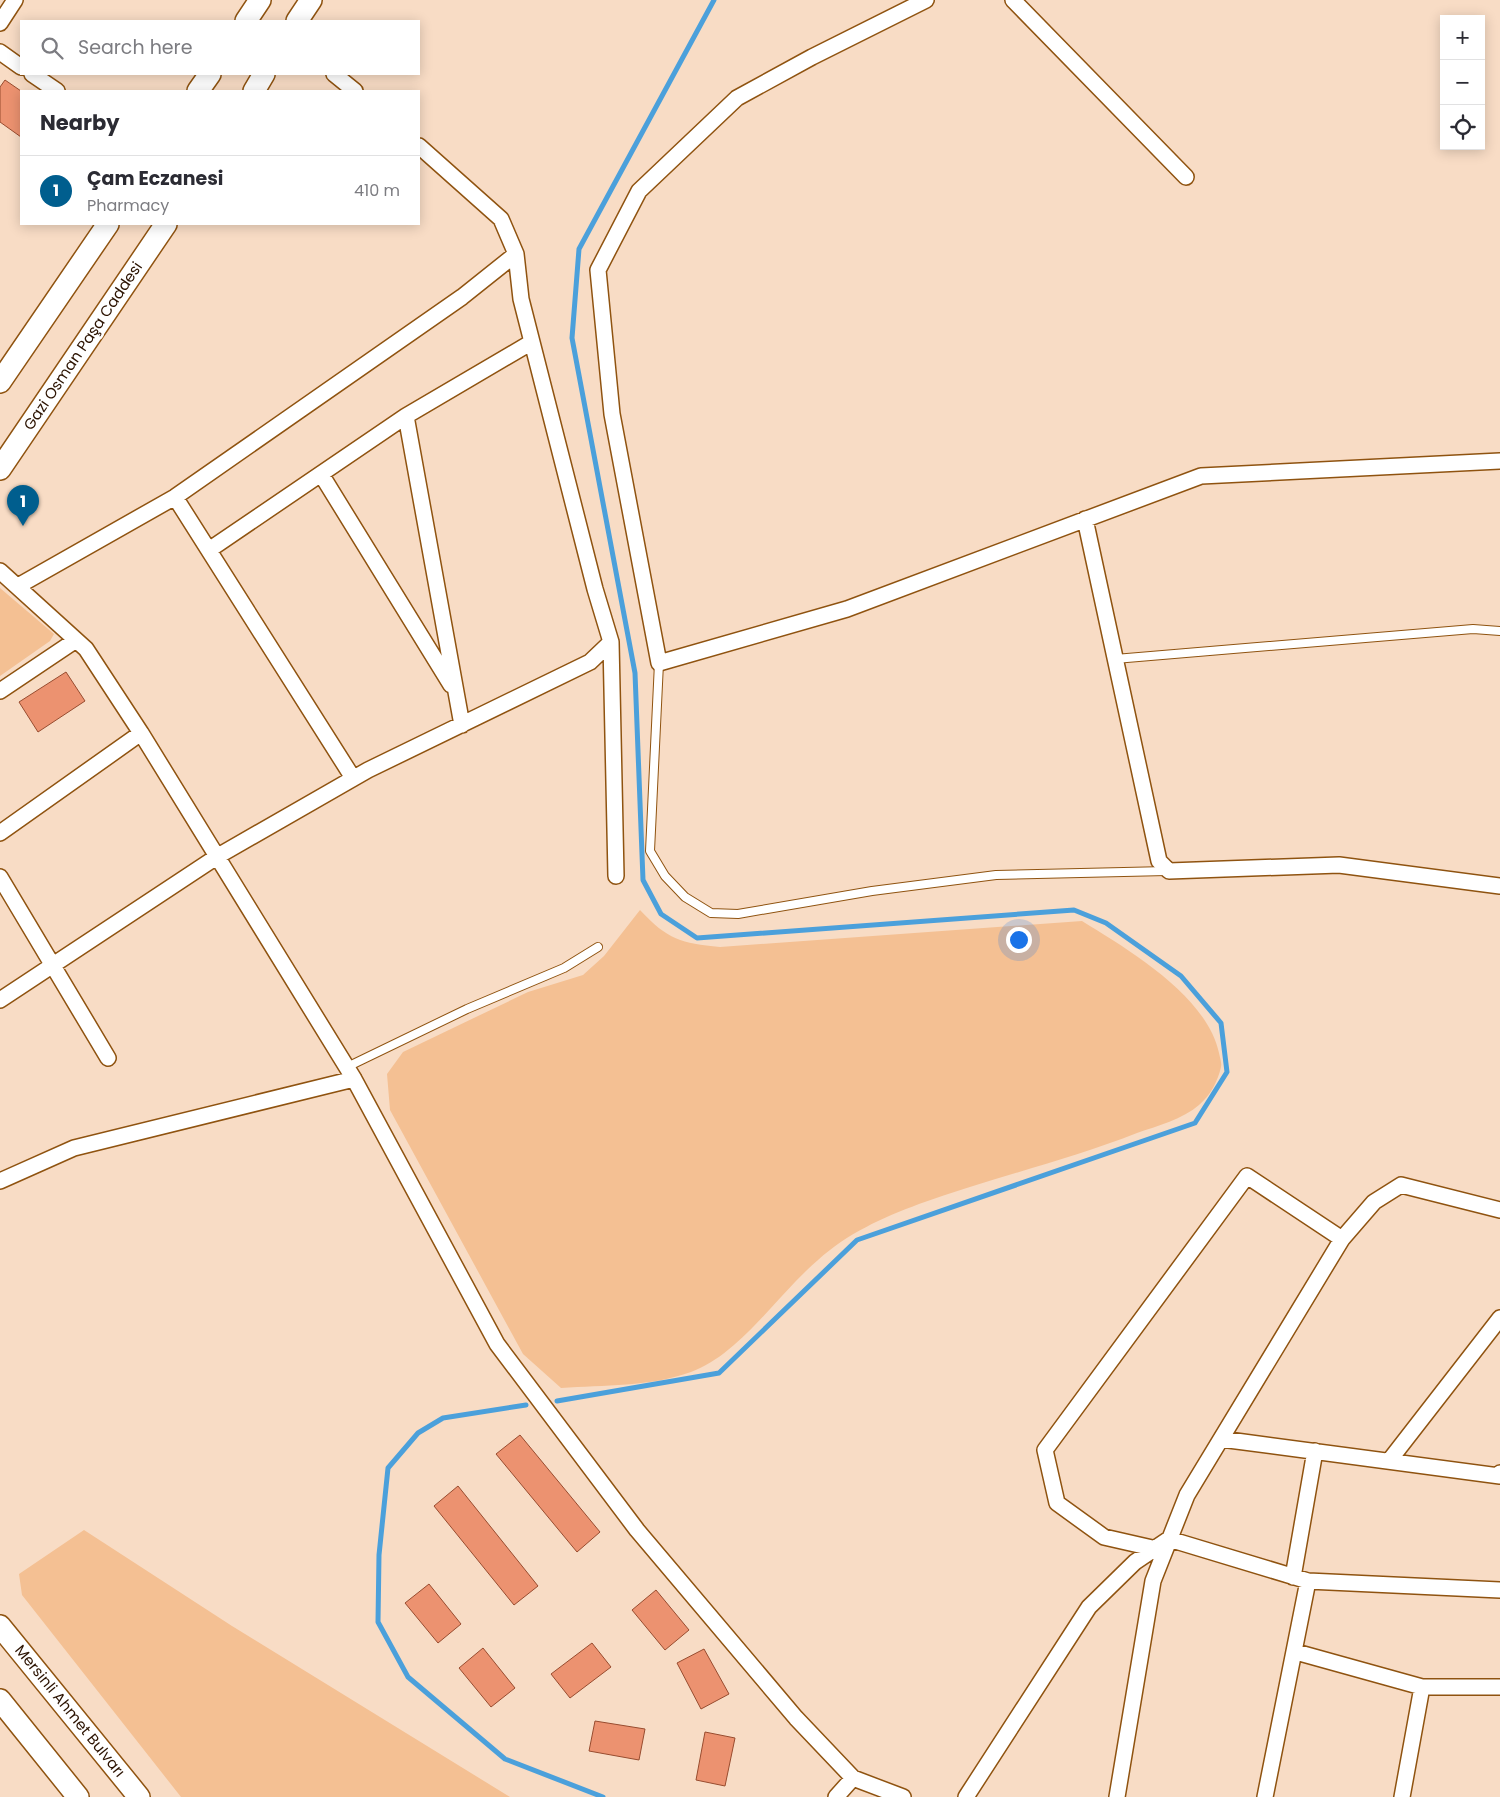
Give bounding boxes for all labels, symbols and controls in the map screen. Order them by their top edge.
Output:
map controls [1440,15,1485,150]
button: + [1440,15,1485,60]
search box [20,20,420,75]
icon: search [38,34,66,62]
text: Search here [78,34,192,61]
button: − [1440,60,1485,105]
button: locate [1440,105,1485,150]
text: Nearby [40,108,120,137]
text: Çam Eczanesi [87,165,223,192]
text: 1 [53,179,59,202]
text: 410 m [354,179,400,202]
text: Pharmacy [87,194,169,217]
street label: Gazi Osman Paşa Caddesi [18,257,147,434]
pin: 1 [7,485,39,526]
your location [1006,927,1032,953]
street label: Mersinli Ahmet Bulvarı [10,1640,130,1781]

